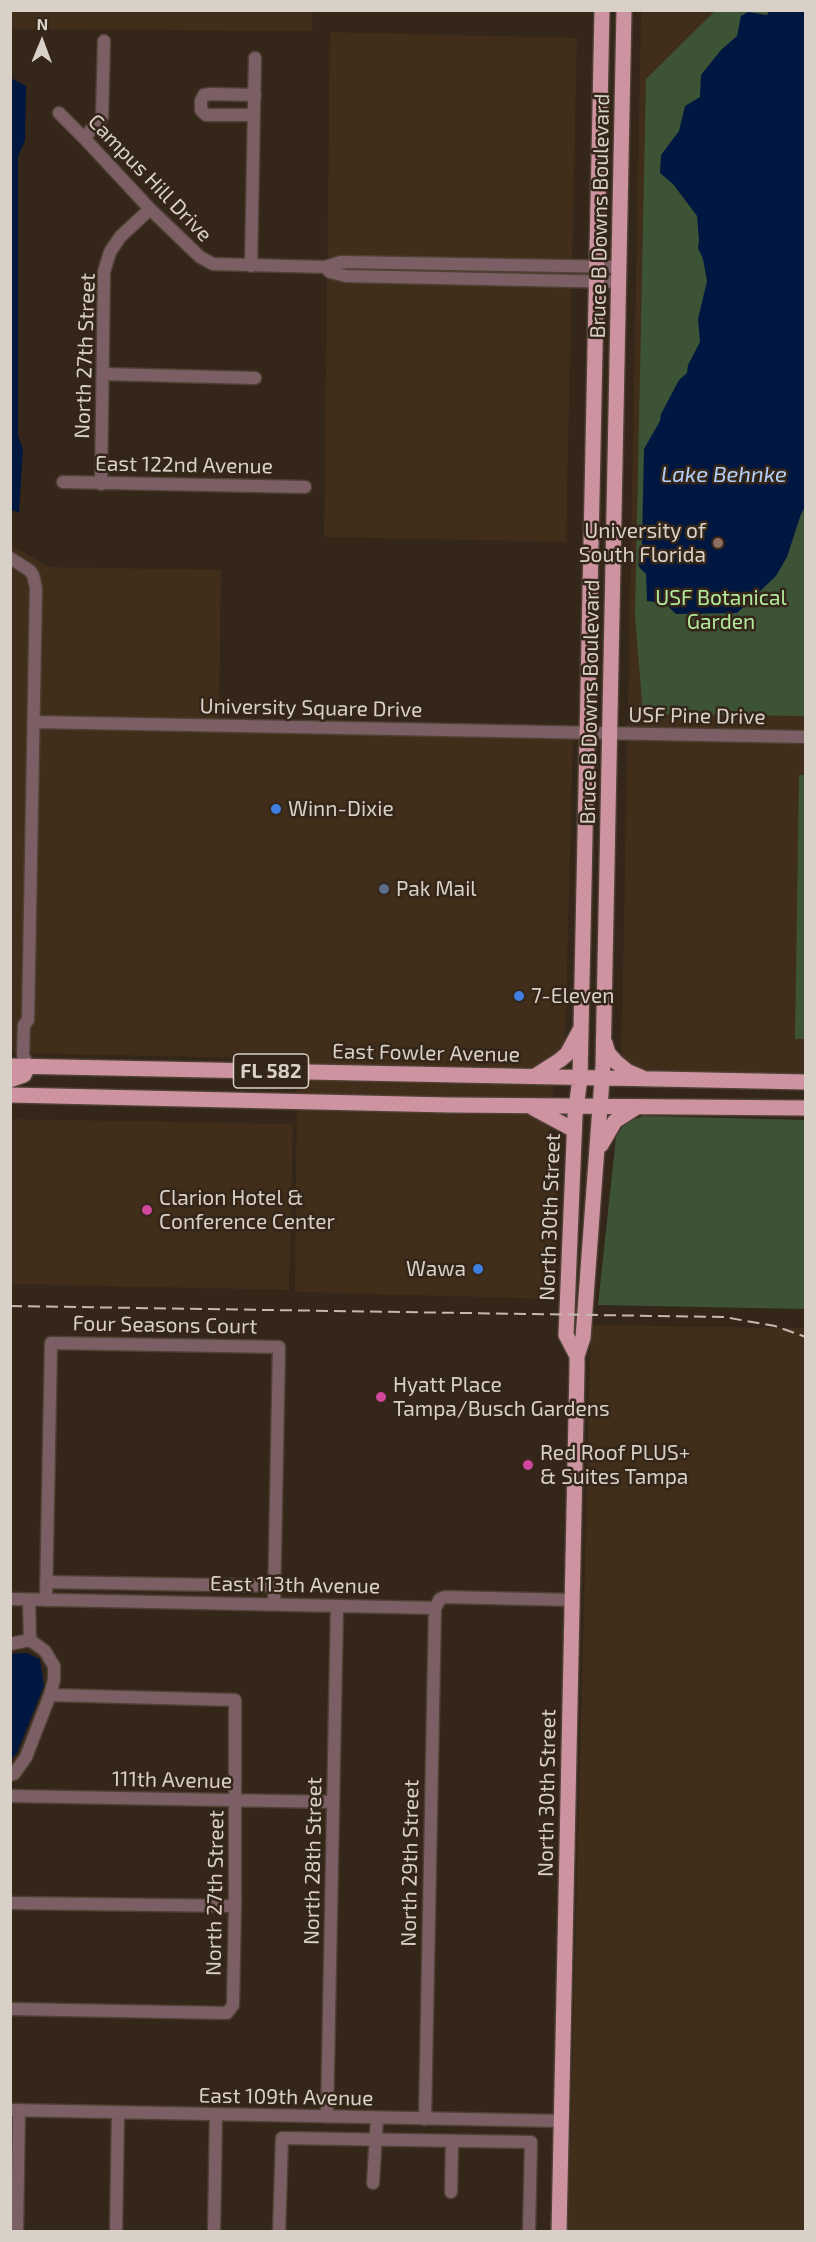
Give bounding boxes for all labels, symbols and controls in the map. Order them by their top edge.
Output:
north arrow [12,12,72,72]
text: N [36,14,48,33]
street label: Bruce B Downs Boulevard [585,93,615,339]
street label: Campus Hill Drive [83,109,217,247]
street label: North 27th Street [70,273,100,439]
street label: East 122nd Avenue [95,451,273,479]
water label: Lake Behnke [661,462,787,488]
place label: University of South Florida [579,518,706,568]
marker: University of South Florida [711,536,725,550]
street label: Bruce B Downs Boulevard [575,579,605,825]
park label: USF Botanical Garden [655,585,787,635]
street label: University Square Drive [199,693,423,723]
street label: USF Pine Drive [628,702,766,730]
place label: Winn-Dixie [288,796,394,822]
marker: Winn-Dixie [269,802,283,816]
place label: Pak Mail [396,876,477,902]
marker: Pak Mail [377,882,391,896]
place label: 7-Eleven [531,983,614,1009]
marker: 7-Eleven [512,989,526,1003]
street label: East Fowler Avenue [332,1039,520,1067]
road number: FL 582 [234,1054,308,1088]
street label: North 30th Street [534,1133,566,1301]
place label: Clarion Hotel & Conference Center [159,1185,335,1235]
marker: Clarion Hotel & Conference Center [140,1203,154,1217]
place label: Wawa [406,1256,466,1282]
marker: Wawa [471,1262,485,1276]
street label: Four Seasons Court [72,1311,258,1339]
place label: Hyatt Place Tampa/Busch Gardens [393,1372,610,1422]
marker: Hyatt Place Tampa/Busch Gardens [374,1390,388,1404]
place label: Red Roof PLUS+ & Suites Tampa [540,1440,690,1490]
marker: Red Roof PLUS+ & Suites Tampa [521,1458,535,1472]
street label: East 113th Avenue [210,1571,380,1599]
street label: North 30th Street [533,1709,561,1877]
street label: 111th Avenue [112,1766,232,1794]
street label: North 28th Street [299,1777,327,1945]
street label: North 29th Street [396,1779,424,1947]
street label: North 27th Street [201,1810,229,1976]
street label: East 109th Avenue [198,2083,374,2111]

